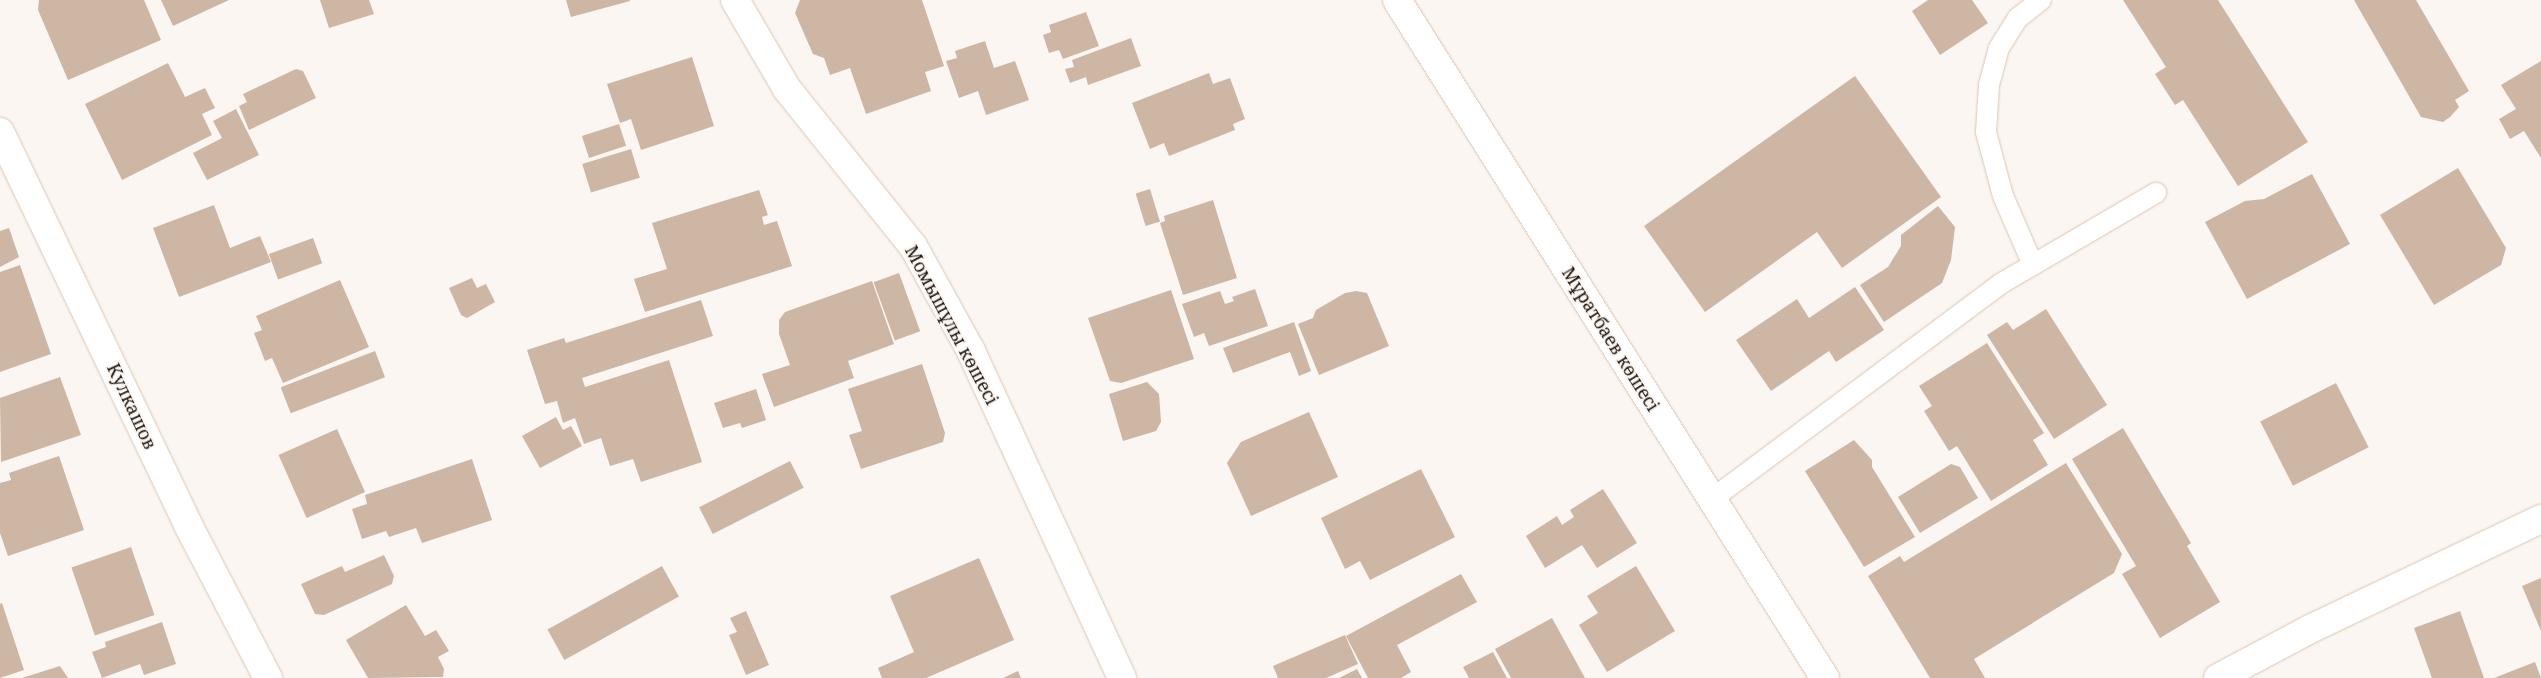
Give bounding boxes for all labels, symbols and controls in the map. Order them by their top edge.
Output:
street label: Момышұлы көшесі [901,241,1003,409]
street label: Мұратбаев көшесі [1558,263,1664,415]
street label: Кулкашов [103,360,161,452]

